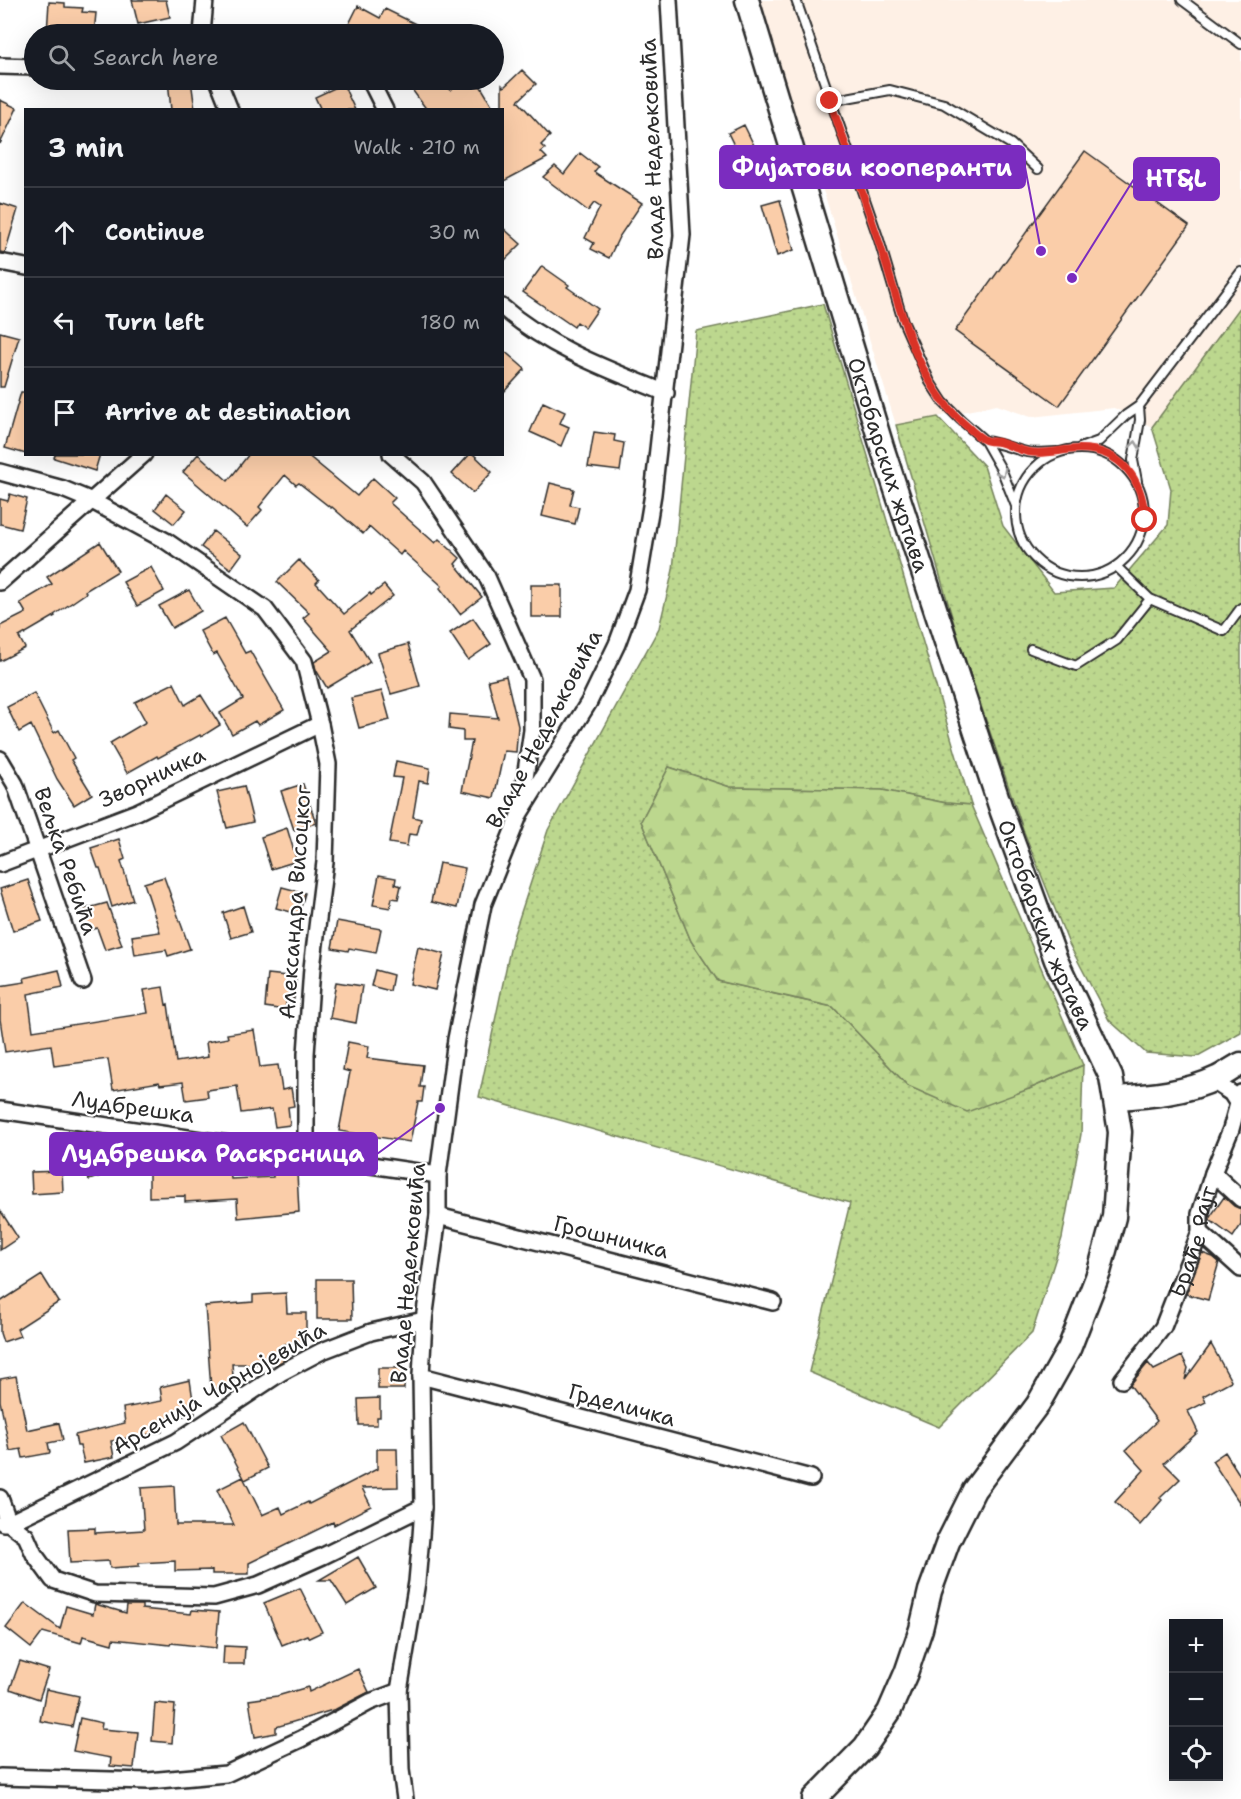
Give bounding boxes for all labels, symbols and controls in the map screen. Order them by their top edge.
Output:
search box [24,24,504,90]
street label: Владе Недељковића [634,37,670,260]
icon: search [45,41,78,74]
text: Search here [93,43,219,72]
route end [816,87,842,113]
text: 3 min [48,130,124,165]
text: Walk · 210 m [354,134,480,160]
callout: Фијатови кооперанти [720,146,1025,188]
text: Фијатови кооперанти [732,152,1012,184]
callout: HT&L [1134,158,1219,200]
text: HT&L [1145,163,1207,195]
icon: ahead [48,216,81,249]
text: Continue [105,218,205,247]
text: 30 m [428,219,480,245]
icon: left [48,306,81,339]
text: Turn left [105,308,204,337]
text: 180 m [420,309,480,335]
street label: Октобарских жртава [841,354,937,576]
icon: arrive [48,396,81,429]
text: Arrive at destination [105,398,351,427]
one-way arrow [1129,441,1141,450]
one-way arrow [995,466,1006,477]
route start [1131,506,1157,532]
street label: Владе Недељковића [479,624,609,834]
street label: Зворничка [94,740,210,814]
street label: Вељка Ребића [27,783,105,939]
street label: Александра Висоцког [272,784,318,1020]
street label: Октобарских жртава [991,815,1101,1035]
street label: Лудбрешка [70,1084,196,1130]
callout: Лудбрешка Раскрсница [50,1133,377,1175]
text: Лудбрешка Раскрсница [61,1138,365,1170]
street label: Владе Недељковића [384,1161,432,1385]
street label: Браће Рајт [1162,1181,1223,1301]
street label: Грошничка [550,1209,672,1265]
street label: Арсенија Чарнојевића [107,1315,331,1461]
street label: Грделичка [565,1377,679,1433]
map controls [1169,1619,1223,1781]
button: + [1169,1619,1223,1673]
button: − [1169,1673,1223,1727]
button: locate [1169,1727,1223,1781]

